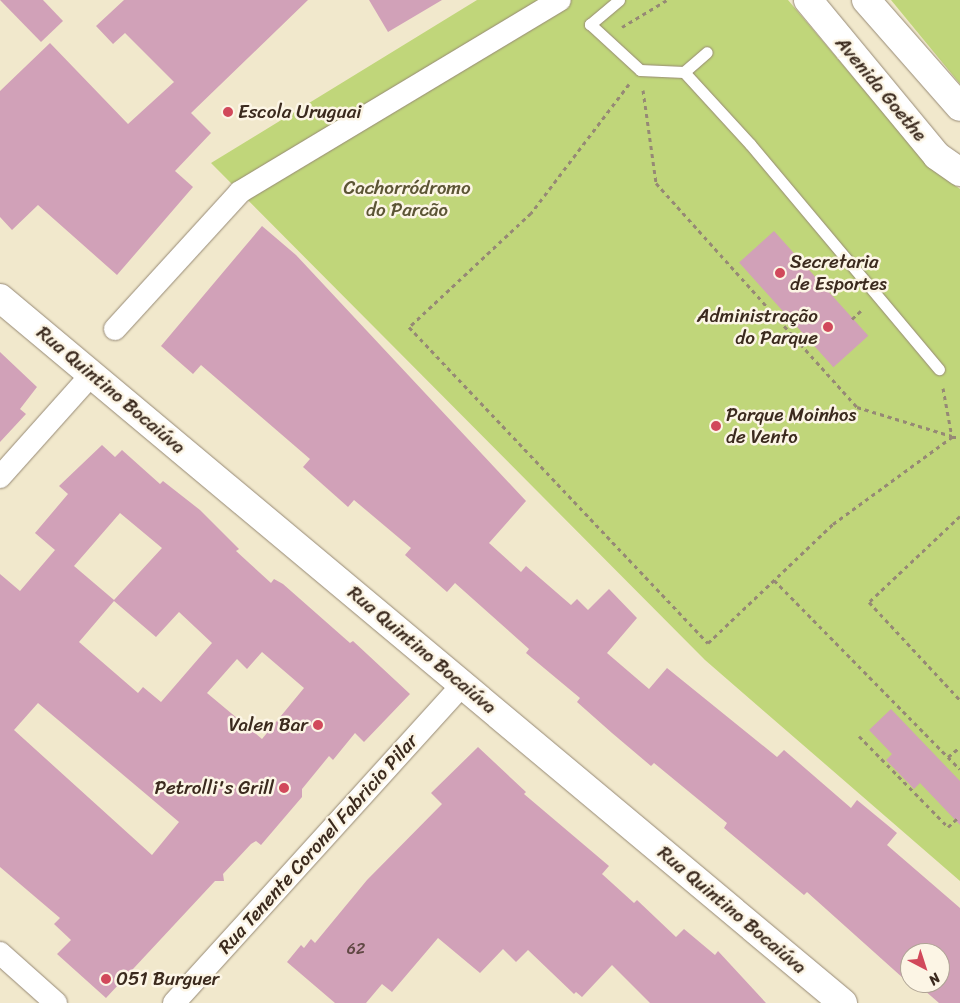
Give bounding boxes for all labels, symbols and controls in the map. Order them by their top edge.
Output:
street label: Avenida Goethe [831,32,931,146]
place label: Escola Uruguai [238,101,361,123]
marker: Escola Uruguai [222,106,234,118]
park label: Cachorródromo do Parcão [343,177,471,221]
place label: Secretaria de Esportes [790,251,888,295]
marker: Secretaria de Esportes [774,267,786,279]
place label: Administração do Parque [697,305,818,349]
street label: Rua Quintino Bocaiúva [32,321,190,459]
marker: Administração do Parque [822,321,834,333]
place label: Parque Moinhos de Vento [726,404,856,448]
marker: Parque Moinhos de Vento [710,420,722,432]
street label: Rua Quintino Bocaiúva [343,581,501,719]
place label: Valen Bar [229,714,308,736]
marker: Valen Bar [312,719,324,731]
street label: Rua Tenente Coronel Fabricio Pilar [213,729,423,959]
place label: Petrolli's Grill [154,777,274,799]
marker: Petrolli's Grill [278,782,290,794]
street label: Rua Quintino Bocaiúva [653,841,811,979]
house number: 62 [347,939,365,959]
north arrow [900,943,950,993]
text: N [923,966,946,992]
place label: 051 Burguer [116,968,219,990]
marker: 051 Burguer [100,973,112,985]

